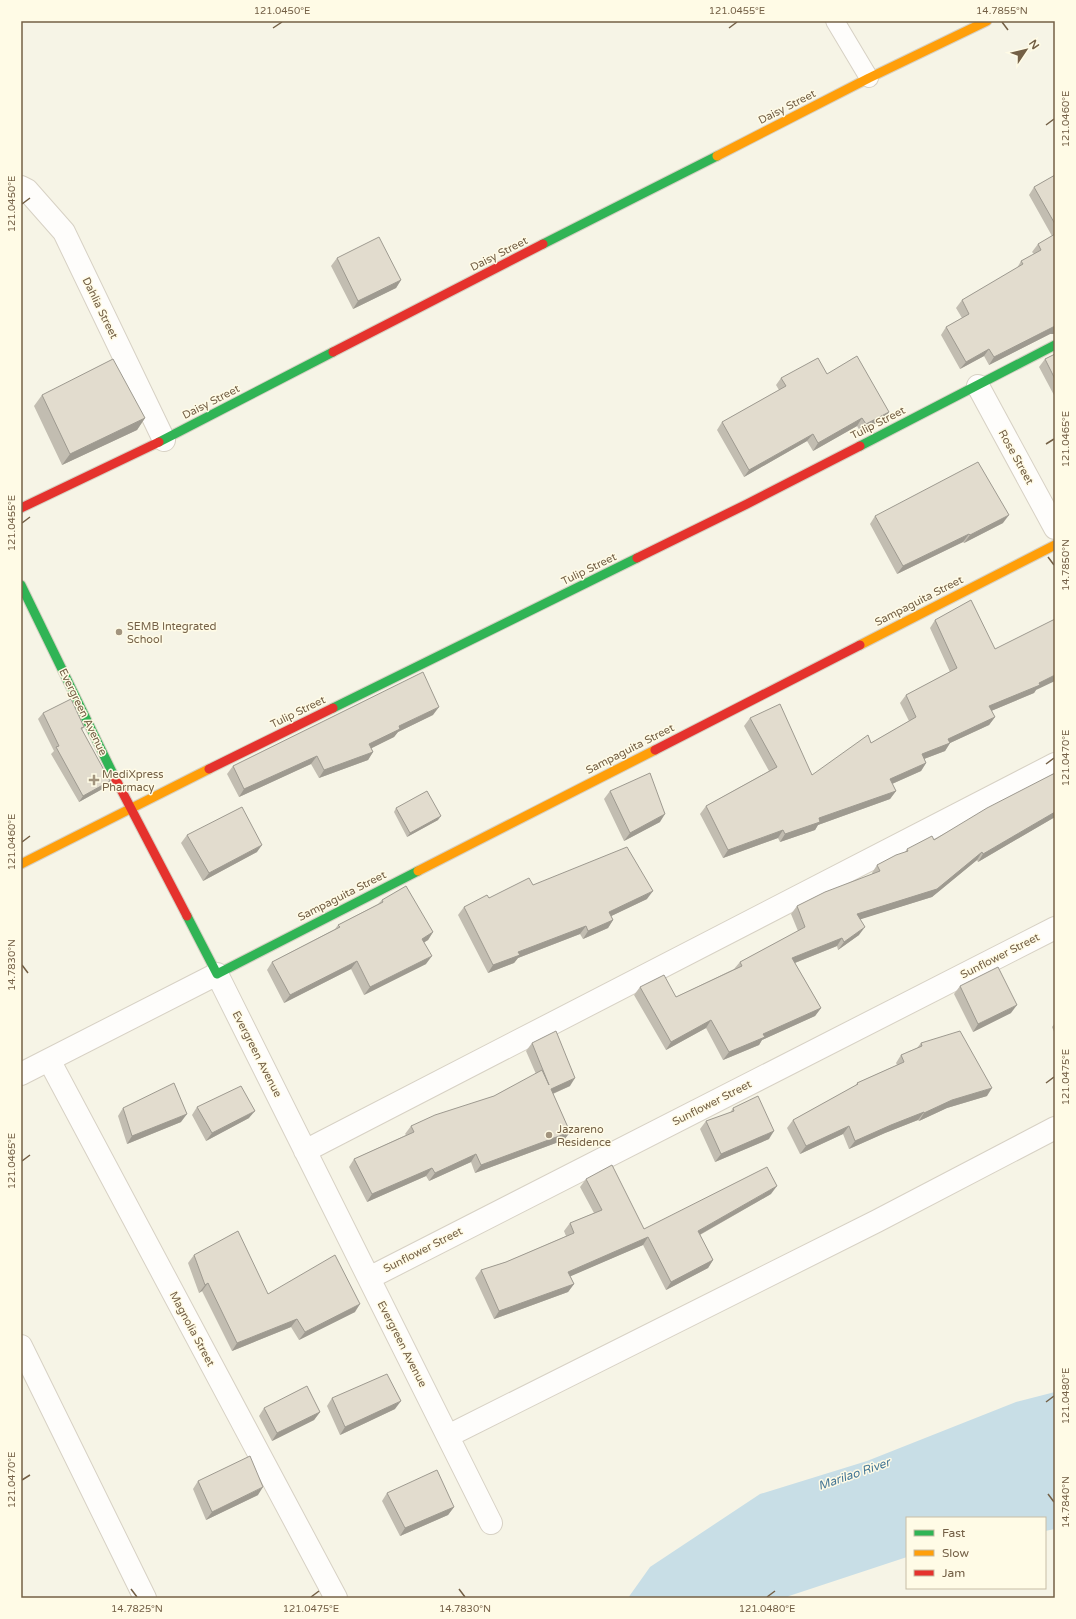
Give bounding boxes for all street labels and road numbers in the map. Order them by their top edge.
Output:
street label: Daisy Street [756,87,818,127]
street label: Daisy Street [468,234,530,274]
street label: Dahlia Street [79,275,121,341]
street label: Daisy Street [180,382,242,422]
street label: Tulip Street [849,404,907,442]
street label: Rose Street [996,427,1036,487]
street label: Tulip Street [559,550,619,588]
street label: Sampaguita Street [873,573,965,629]
street label: Evergreen Avenue [56,666,110,758]
street label: Tulip Street [268,693,328,731]
street label: Sampaguita Street [584,721,676,777]
street label: Sampaguita Street [296,868,388,924]
street label: Sunflower Street [958,930,1042,982]
street label: Evergreen Avenue [230,1009,284,1099]
street label: Sunflower Street [670,1077,754,1129]
street label: Sunflower Street [381,1224,465,1276]
street label: Magnolia Street [167,1289,217,1369]
street label: Evergreen Avenue [375,1299,429,1389]

